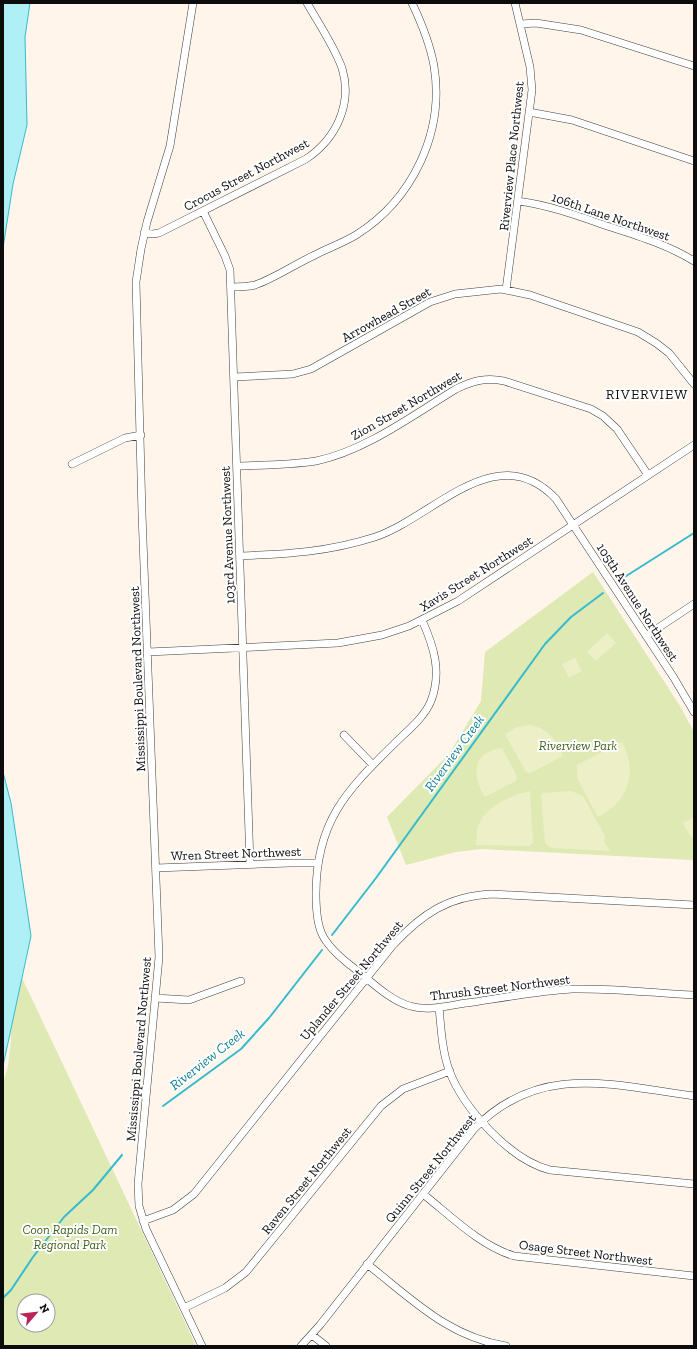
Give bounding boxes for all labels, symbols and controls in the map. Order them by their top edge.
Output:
street label: Riverview Place Northwest [496,80,527,232]
street label: Crocus Street Northwest [181,135,311,214]
street label: 106th Lane Northwest [550,189,672,244]
street label: Arrowhead Street [339,284,434,345]
street label: Zion Street Northwest [348,368,464,443]
district label: RIVERVIEW [606,386,688,403]
street label: 103rd Avenue Northwest [218,466,237,604]
street label: Xavis Street Northwest [417,533,536,614]
street label: 105th Avenue Northwest [594,541,681,664]
street label: Mississippi Boulevard Northwest [127,586,148,772]
water label: Riverview Creek [421,712,488,795]
park label: Riverview Park [539,738,617,753]
street label: Wren Street Northwest [170,844,302,863]
street label: Uplander Street Northwest [297,917,406,1043]
street label: Mississippi Boulevard Northwest [123,956,154,1142]
street label: Thrush Street Northwest [429,971,571,1004]
water label: Riverview Creek [166,1025,248,1094]
street label: Quinn Street Northwest [382,1111,479,1226]
street label: Raven Street Northwest [258,1123,354,1237]
park label: Coon Rapids Dam Regional Park [22,1222,118,1252]
street label: Osage Street Northwest [518,1237,654,1268]
north arrow [16,1293,56,1333]
text: N [37,1302,52,1316]

